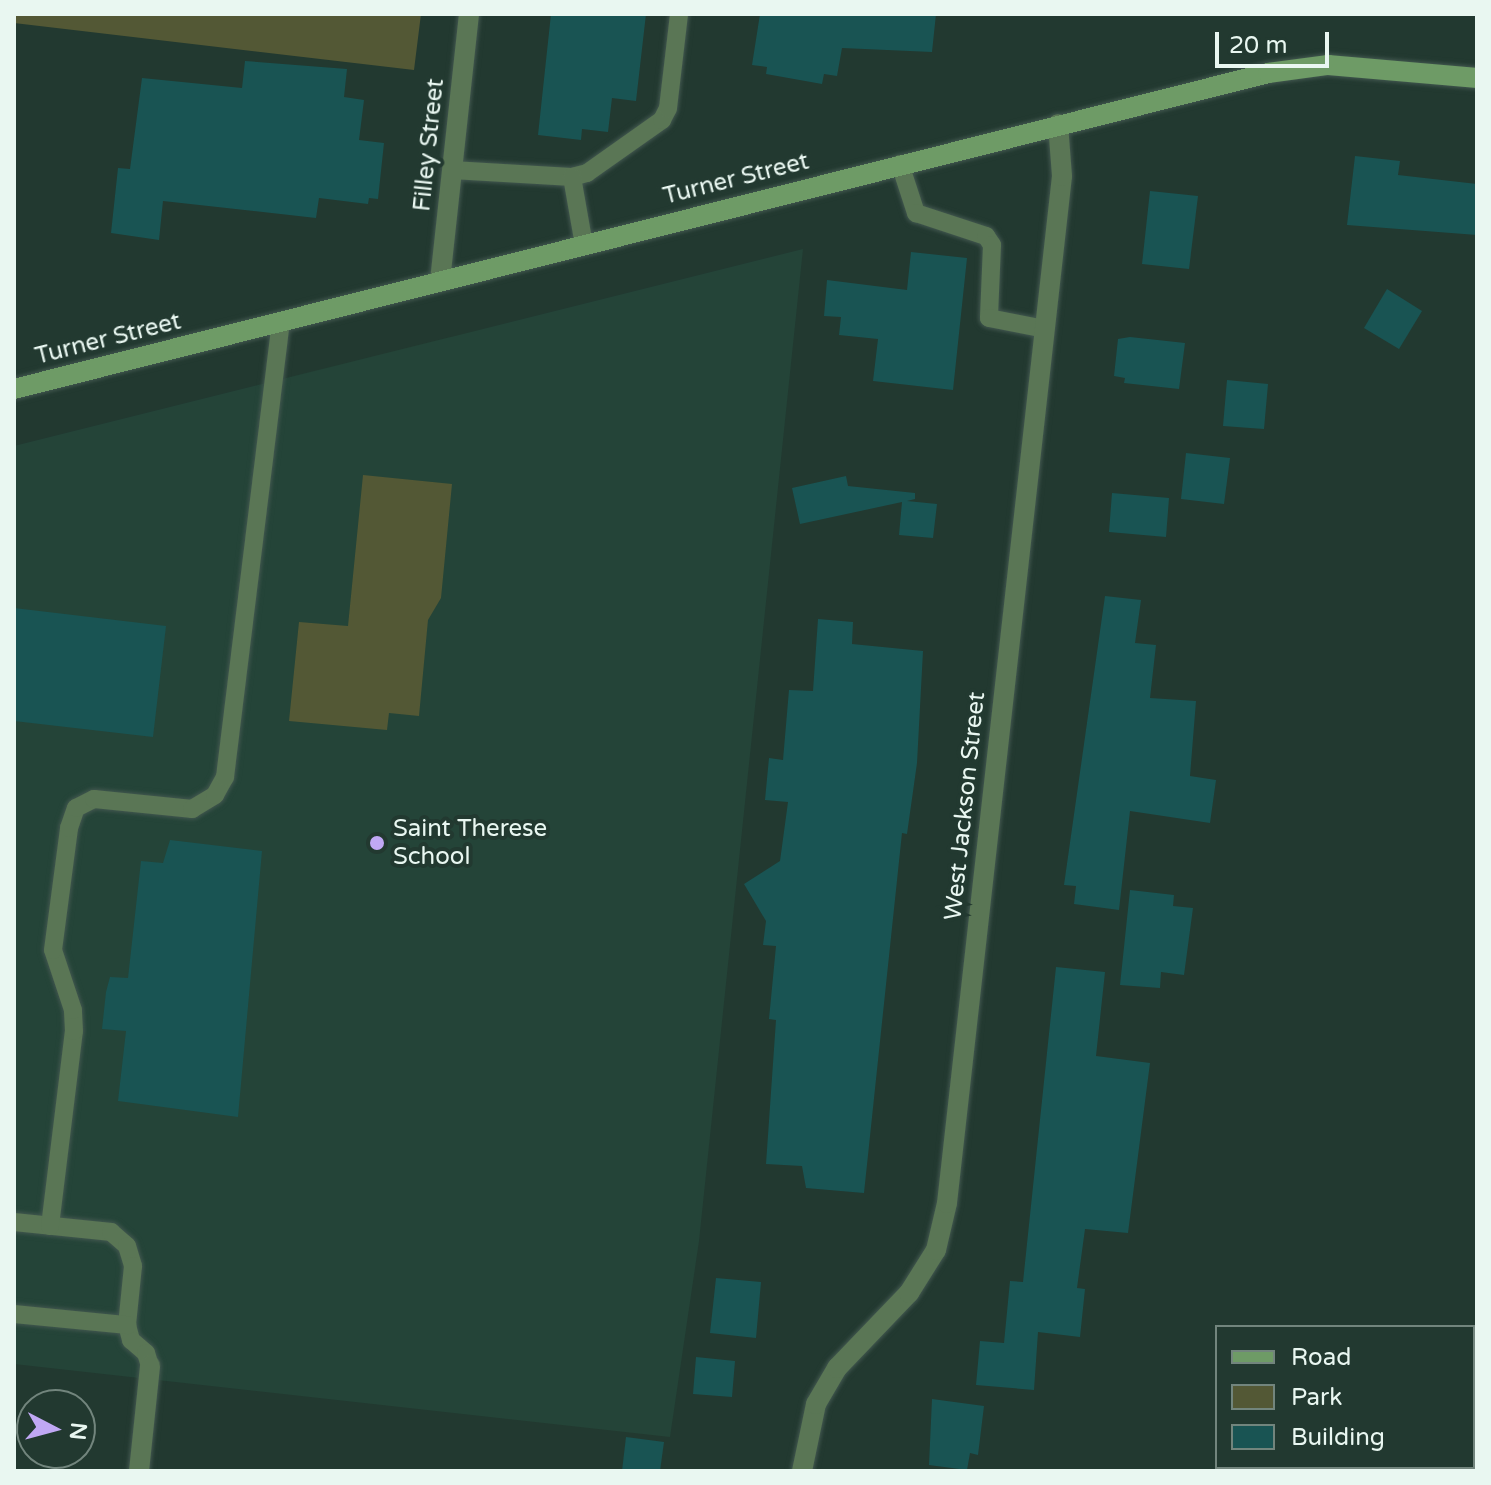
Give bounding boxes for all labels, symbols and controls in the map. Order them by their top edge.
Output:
scale bar [1219,16,1333,66]
text: 20 m [1229,31,1287,60]
street label: Filley Street [408,77,450,213]
street label: Turner Street [660,147,812,211]
street label: Turner Street [32,307,184,371]
street label: West Jackson Street [939,690,991,922]
place label: Saint Therese School [393,815,547,871]
marker: Saint Therese School [368,834,386,852]
legend [1215,1325,1475,1469]
text: Road [1291,1343,1351,1372]
text: Park [1291,1383,1342,1412]
north arrow [16,1389,96,1469]
text: N [64,1421,92,1441]
text: Building [1291,1423,1385,1452]

